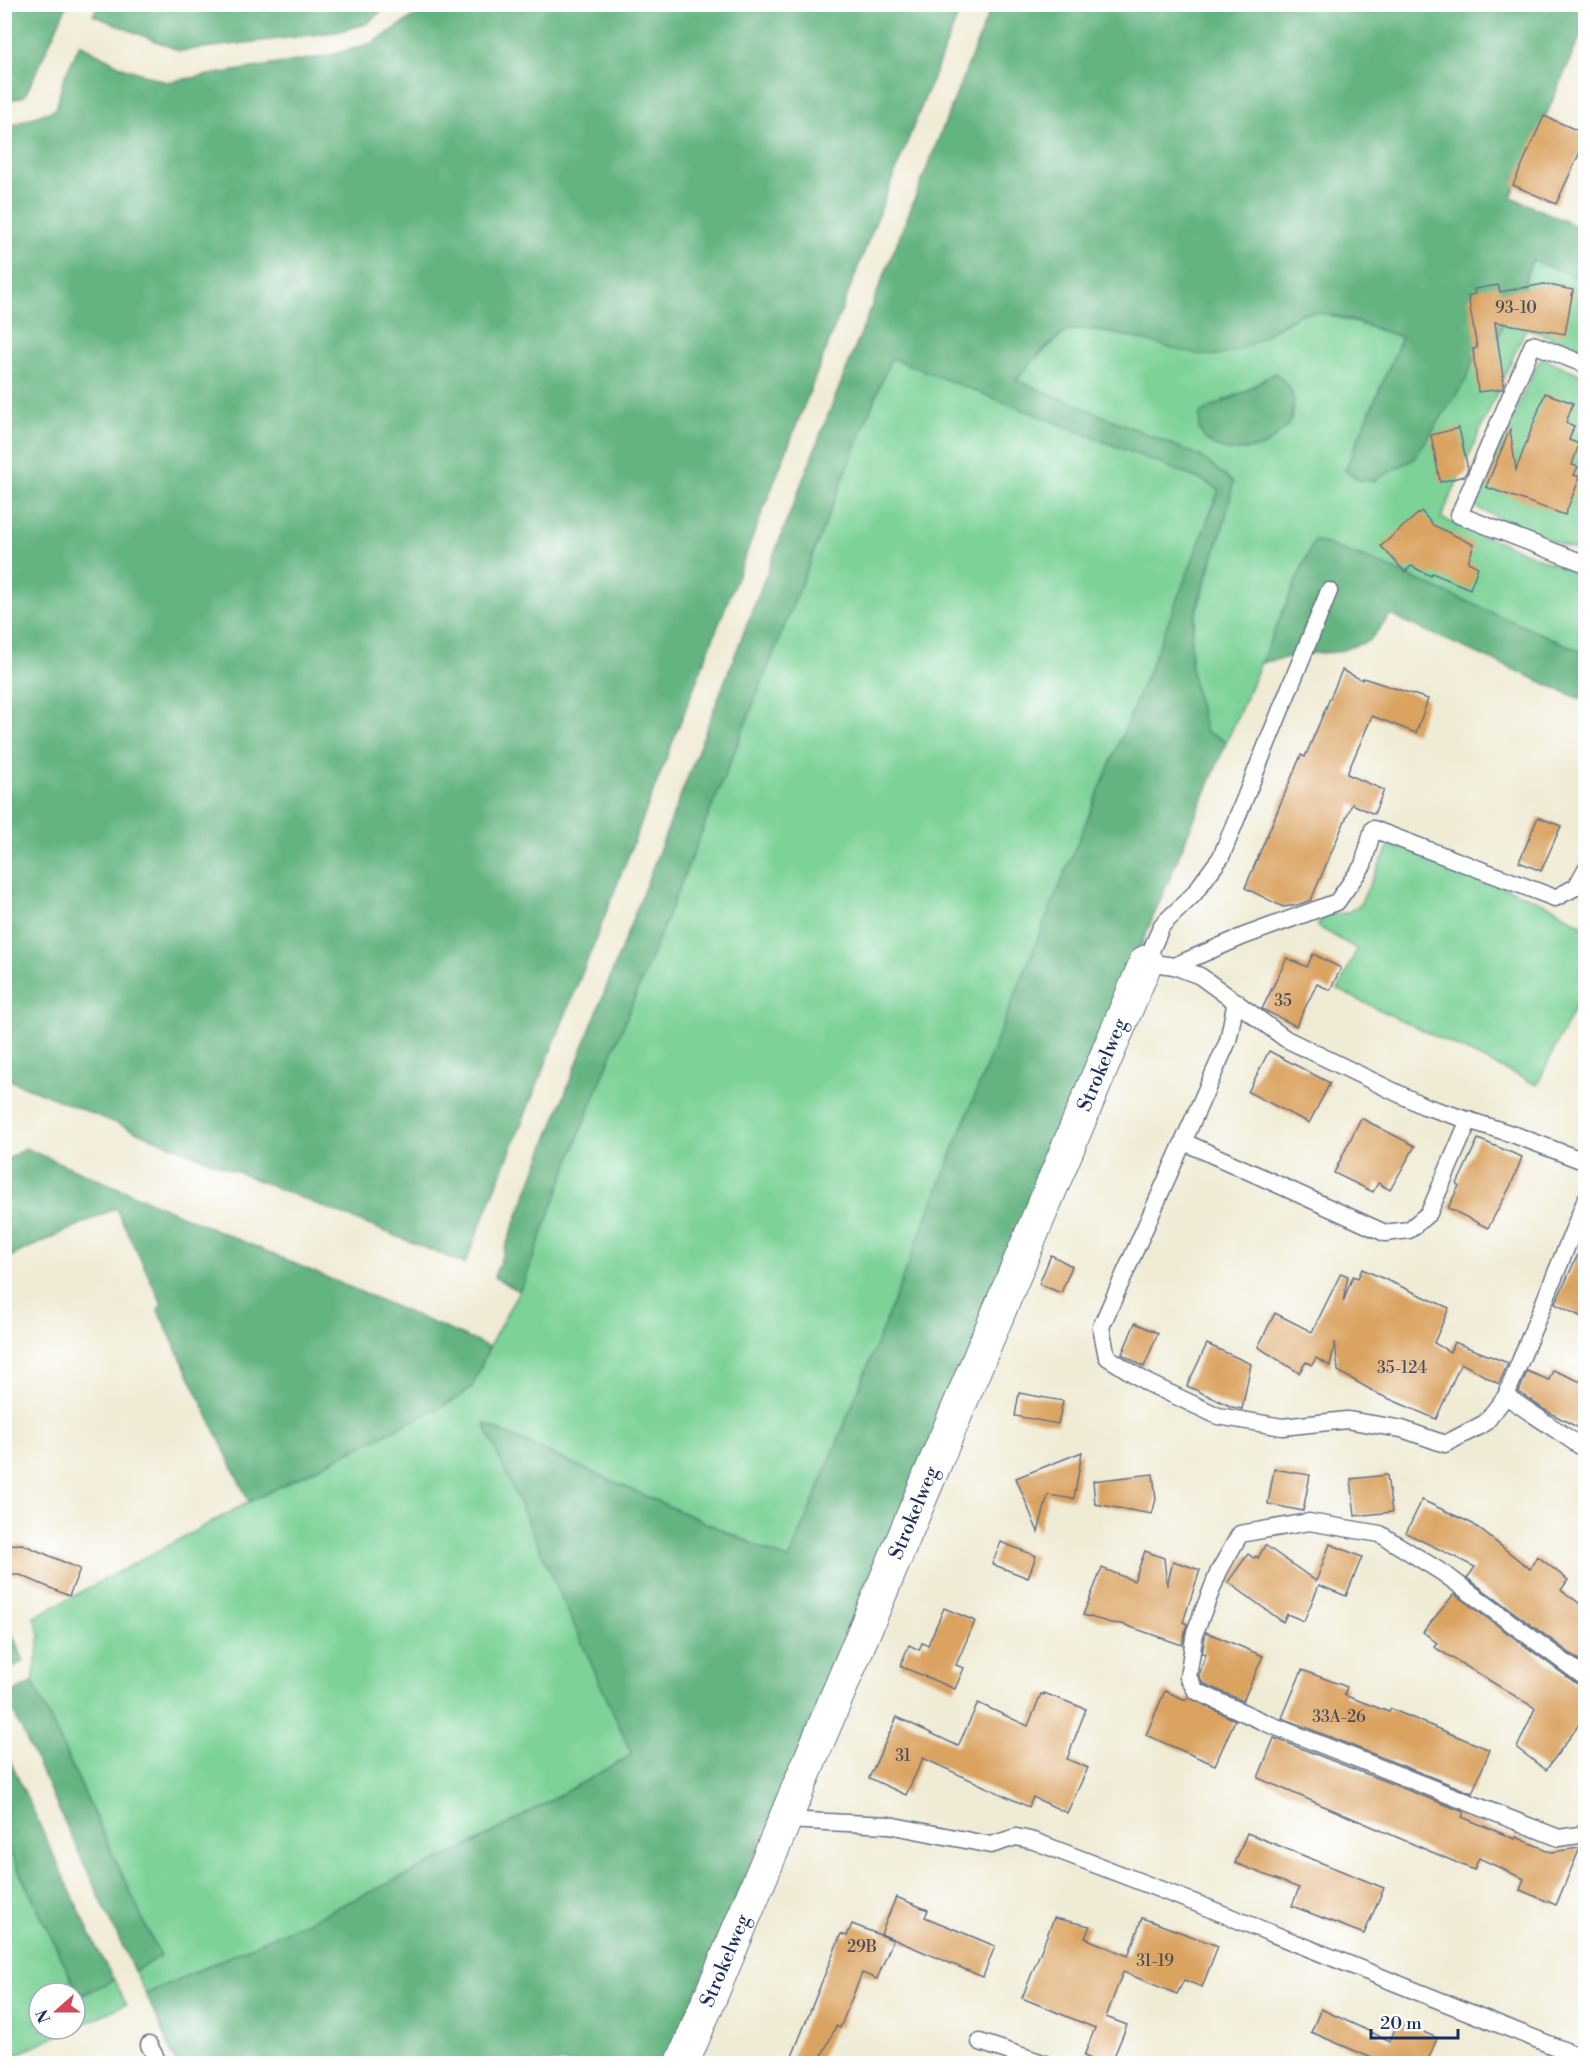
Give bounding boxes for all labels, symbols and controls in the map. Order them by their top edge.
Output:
house number: 93-10 [1495,298,1537,318]
house number: 35 [1274,991,1292,1011]
street label: Strokelweg [1072,1014,1134,1115]
house number: 35-124 [1377,1358,1427,1378]
street label: Strokelweg [883,1462,945,1563]
house number: 33A-26 [1312,1707,1366,1727]
house number: 31 [895,1746,911,1766]
street label: Strokelweg [695,1910,756,2011]
house number: 29B [847,1937,877,1957]
house number: 31-19 [1136,1951,1174,1971]
north arrow [27,1981,87,2041]
scale bar [1371,2002,1458,2040]
text: N [32,2006,56,2026]
text: 20 m [1380,2012,1422,2035]

